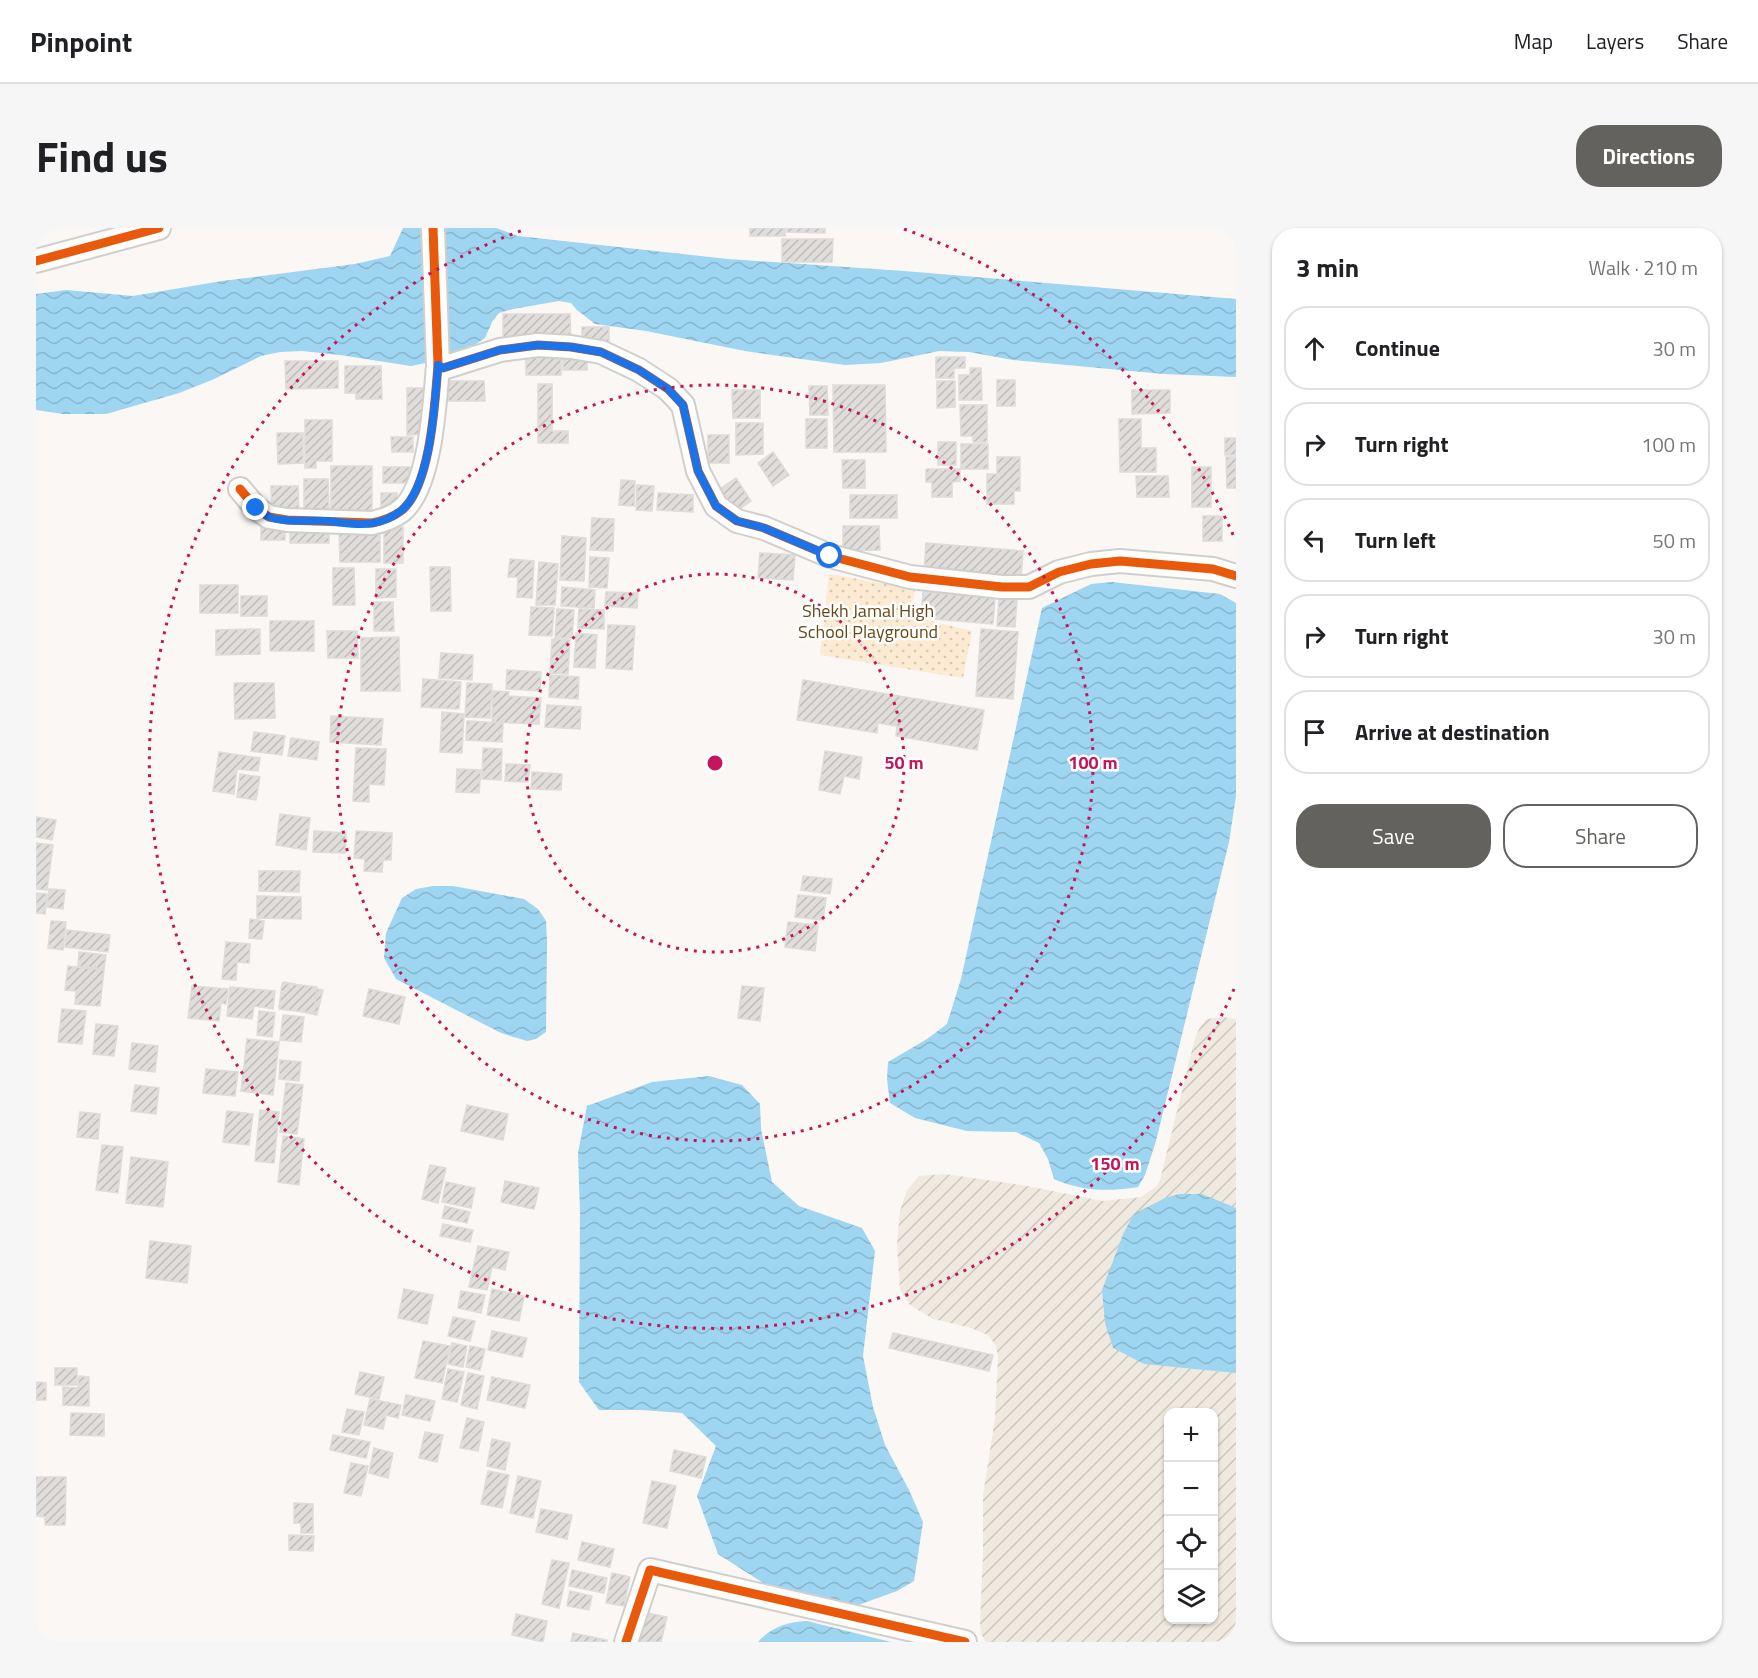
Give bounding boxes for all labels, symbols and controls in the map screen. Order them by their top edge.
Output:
text: Pinpoint [30,20,132,63]
text: Map [1514,25,1553,57]
text: Layers [1586,25,1644,57]
text: Share [1677,25,1728,57]
text: Find us [36,124,168,188]
button: Directions [1576,125,1722,187]
text: 3 min [1296,248,1359,287]
text: Walk · 210 m [1589,252,1698,283]
text: Continue [1355,331,1440,365]
icon: ahead [1298,332,1331,365]
text: 30 m [1652,333,1696,364]
text: Turn right [1355,427,1449,461]
icon: right [1298,428,1331,461]
text: 100 m [1641,429,1696,460]
route end [242,494,268,520]
text: Turn left [1355,523,1436,557]
icon: left [1298,524,1331,557]
text: 50 m [1652,525,1696,556]
route start [816,542,842,568]
park label: Shekh Jamal High School Playground [798,597,938,645]
text: Turn right [1355,619,1449,653]
icon: right [1298,620,1331,653]
text: 30 m [1652,621,1696,652]
text: Arrive at destination [1355,715,1550,749]
icon: arrive [1298,716,1331,749]
text: 50 m [884,749,924,776]
text: 100 m [1068,749,1118,776]
centre of rings [705,753,725,773]
button: Save [1296,804,1491,868]
button: Share [1503,804,1698,868]
text: 150 m [1090,1150,1140,1177]
map controls [1164,1408,1218,1624]
button: + [1164,1408,1218,1462]
button: − [1164,1462,1218,1516]
button: locate [1164,1516,1218,1570]
button: layers [1164,1570,1218,1624]

